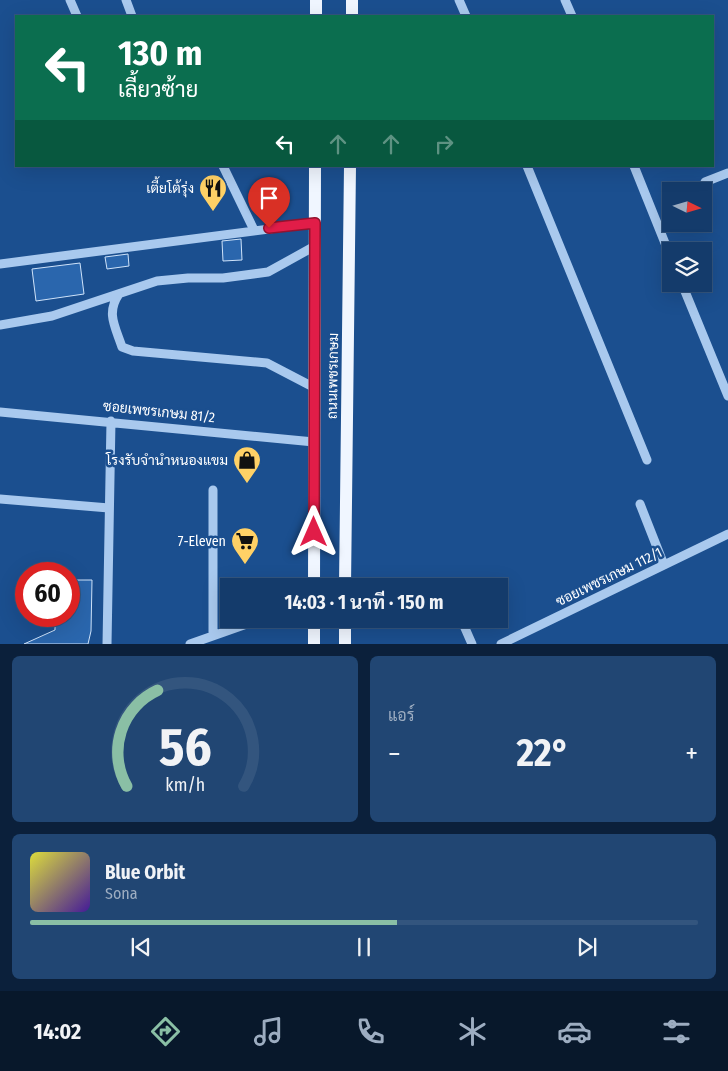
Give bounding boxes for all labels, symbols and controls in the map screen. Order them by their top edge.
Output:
text: 130 m [118,32,202,74]
icon: left [35,35,100,100]
text: เลี้ยวซ้าย [118,76,198,103]
icon: left [271,130,299,158]
icon: ahead [324,130,352,158]
icon: ahead [377,130,405,158]
icon: right [430,130,458,158]
restaurant icon: เตี้ยโต้รุ่ง [198,173,228,212]
place label: เตี้ยโต้รุ่ง [146,176,194,198]
pin [248,177,290,228]
north arrow [662,182,712,232]
map controls [662,182,712,292]
icon: arrive [255,184,283,212]
button: layers [662,242,712,292]
street label: ถนนเพชรเกษม [324,333,342,419]
street label: ซอยเพชรเกษม 81/2 [102,398,216,426]
shop icon: โรงรับจำนำหนองแขม [232,445,262,484]
place label: โรงรับจำนำหนองแขม [105,452,228,469]
position arrow [287,505,339,557]
supermarket icon: 7-Eleven [230,526,260,565]
place label: 7-Eleven [178,533,226,550]
street label: ซอยเพชรเกษม 112/1 [553,544,665,610]
speed limit sign: 60 [15,562,80,627]
text: 14:03 · 1 นาที · 150 m [285,591,443,614]
text: แอร์ [388,706,414,725]
text: 56 [159,716,211,779]
text: 22° [516,730,569,776]
text: − [388,737,401,770]
text: + [685,737,698,770]
text: km/h [165,774,205,796]
text: Blue Orbit [105,861,185,884]
text: Sona [105,884,138,903]
icon: previous [127,933,155,961]
icon: pause [350,933,378,961]
icon: next [573,933,601,961]
icon: directions [148,1014,183,1049]
icon: music [251,1014,286,1049]
icon: phone [353,1014,388,1049]
icon: climate [455,1014,490,1049]
icon: car [557,1014,592,1049]
icon: filters [659,1014,694,1049]
text: 14:02 [34,1018,81,1045]

